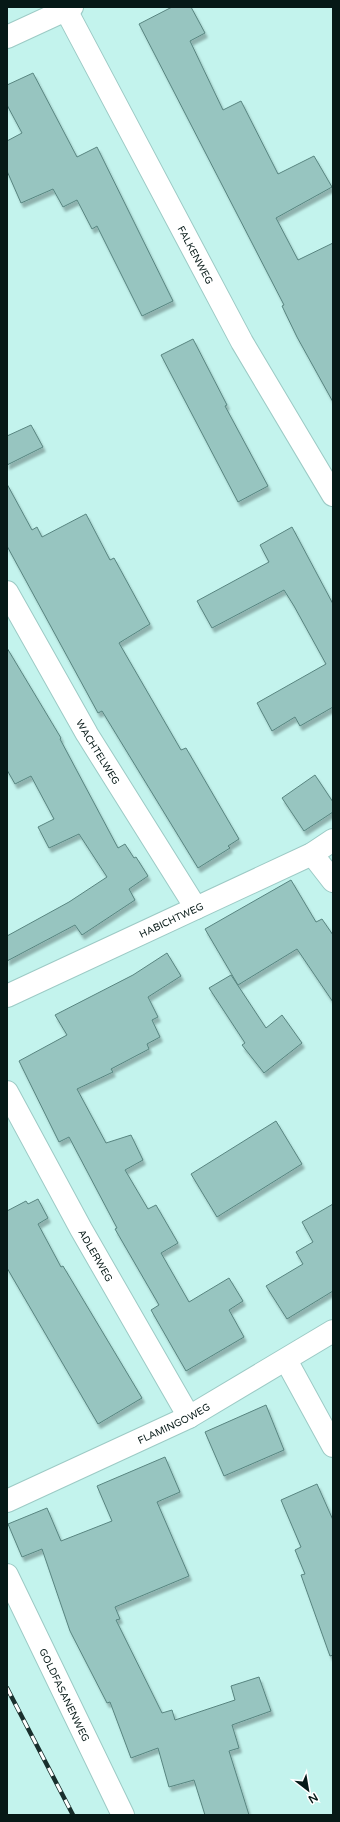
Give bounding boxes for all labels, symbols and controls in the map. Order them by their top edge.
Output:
street label: FALKENWEG [175,224,215,286]
street label: WACHTELWEG [73,718,122,787]
street label: HABICHTWEG [137,900,206,941]
street label: ADLERWEG [76,1228,115,1284]
street label: FLAMINGOWEG [136,1401,213,1447]
street label: GOLDFASANENWEG [36,1647,92,1744]
north arrow [288,1770,328,1810]
text: N [306,1790,320,1806]

